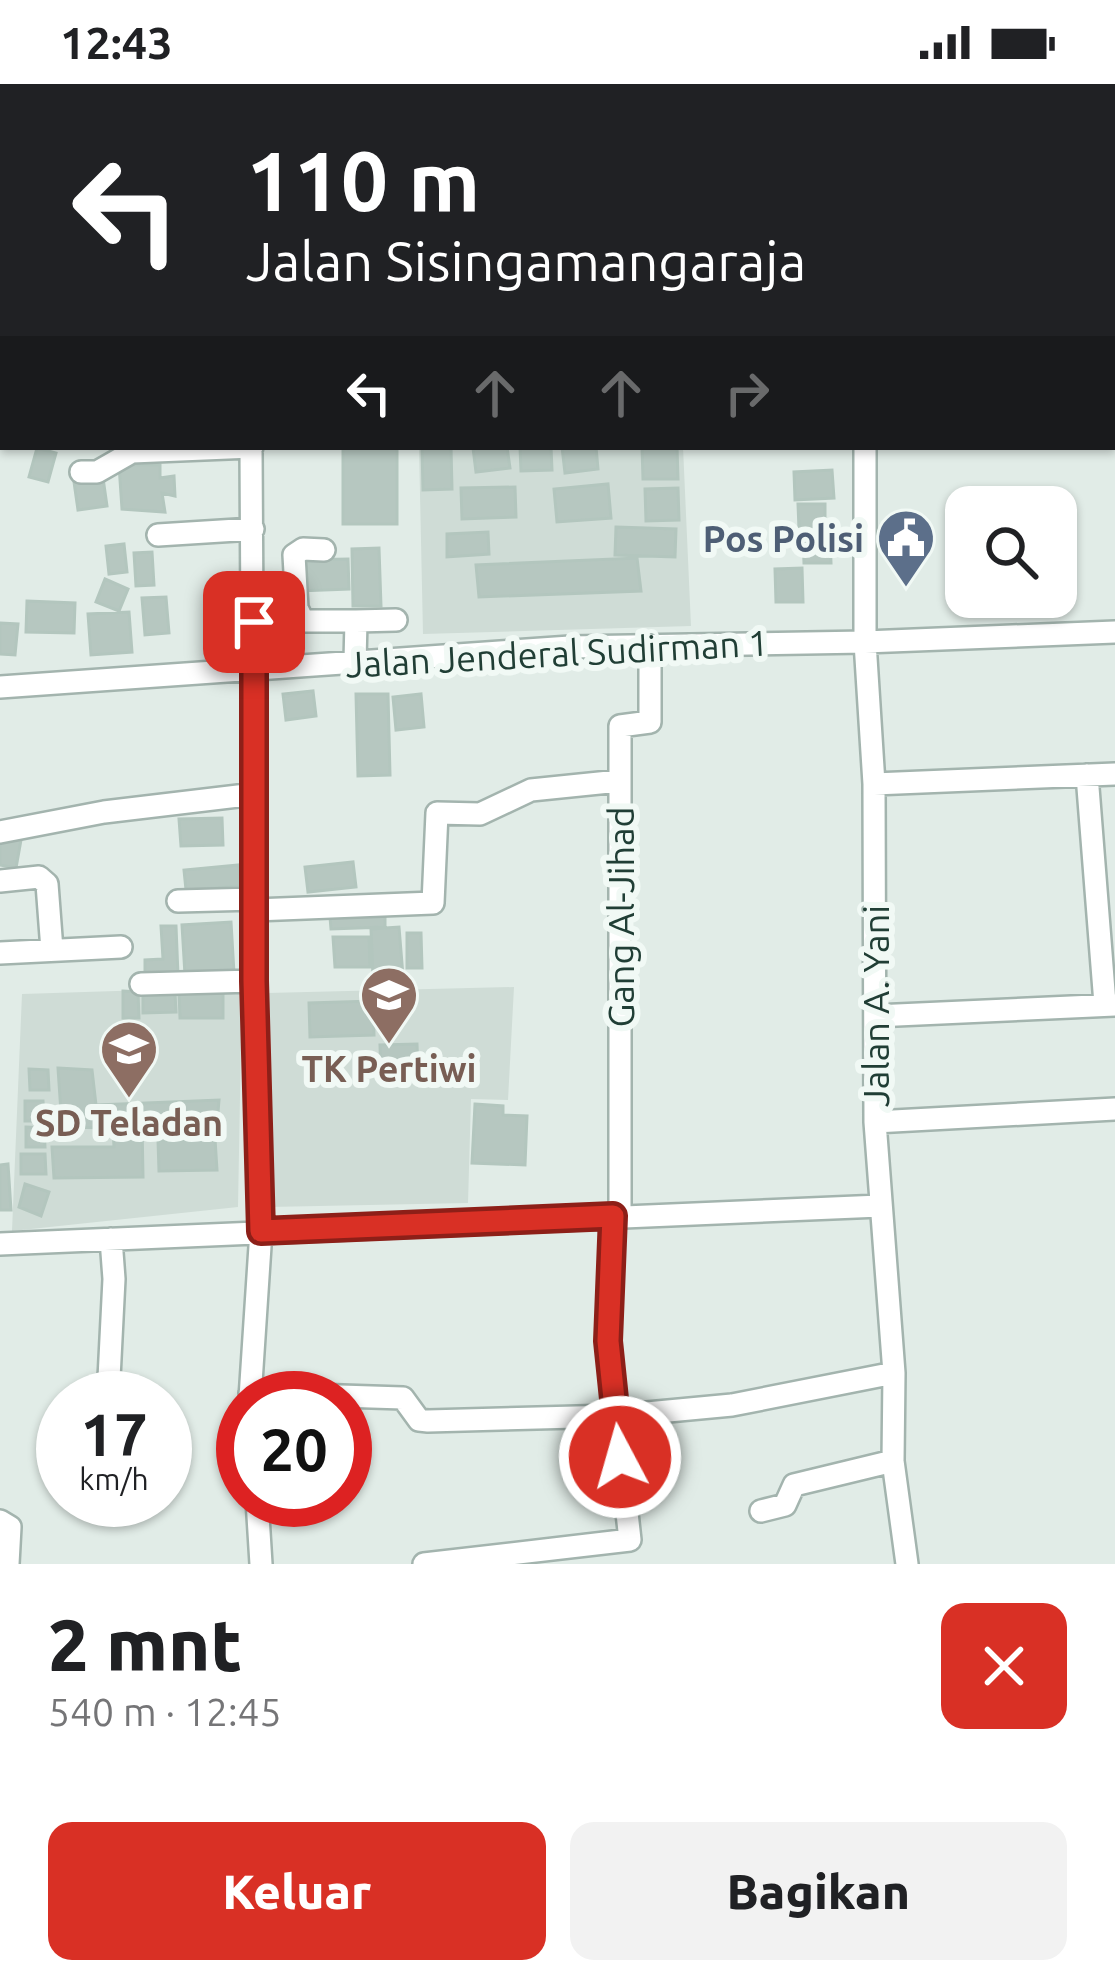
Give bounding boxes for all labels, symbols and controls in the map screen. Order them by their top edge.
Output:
text: 12:43 [60,17,173,68]
icon: left [48,132,204,288]
text: 110 m [246,133,480,227]
text: Jalan Sisingamangaraja [246,231,806,291]
icon: left [336,360,402,426]
icon: ahead [462,360,528,426]
icon: ahead [588,360,654,426]
icon: right [714,360,780,426]
map controls [945,486,1077,618]
button: search [945,486,1077,618]
public building icon: Pos Polisi [875,507,937,589]
place label: Pos Polisi [703,518,864,559]
pin [203,571,305,673]
icon: arrive [221,589,287,655]
street label: Jalan Jenderal Sudirman 1 [344,621,770,685]
street label: Gang Al-Jihad [600,806,641,1028]
street label: Jalan A. Yani [855,905,896,1107]
school or university icon: TK Pertiwi [358,964,420,1046]
school or university icon: SD Teladan [98,1018,160,1100]
place label: TK Pertiwi [301,1048,477,1089]
place label: SD Teladan [35,1102,223,1143]
speed limit sign: 20 [216,1371,372,1527]
position arrow [557,1394,683,1520]
text: 17 [80,1400,148,1467]
text: km/h [79,1462,149,1496]
button: close [941,1603,1067,1729]
text: 2 mnt [48,1604,242,1685]
text: 540 m · 12:45 [48,1690,282,1733]
button: Keluar [48,1822,546,1960]
button: Bagikan [570,1822,1067,1960]

